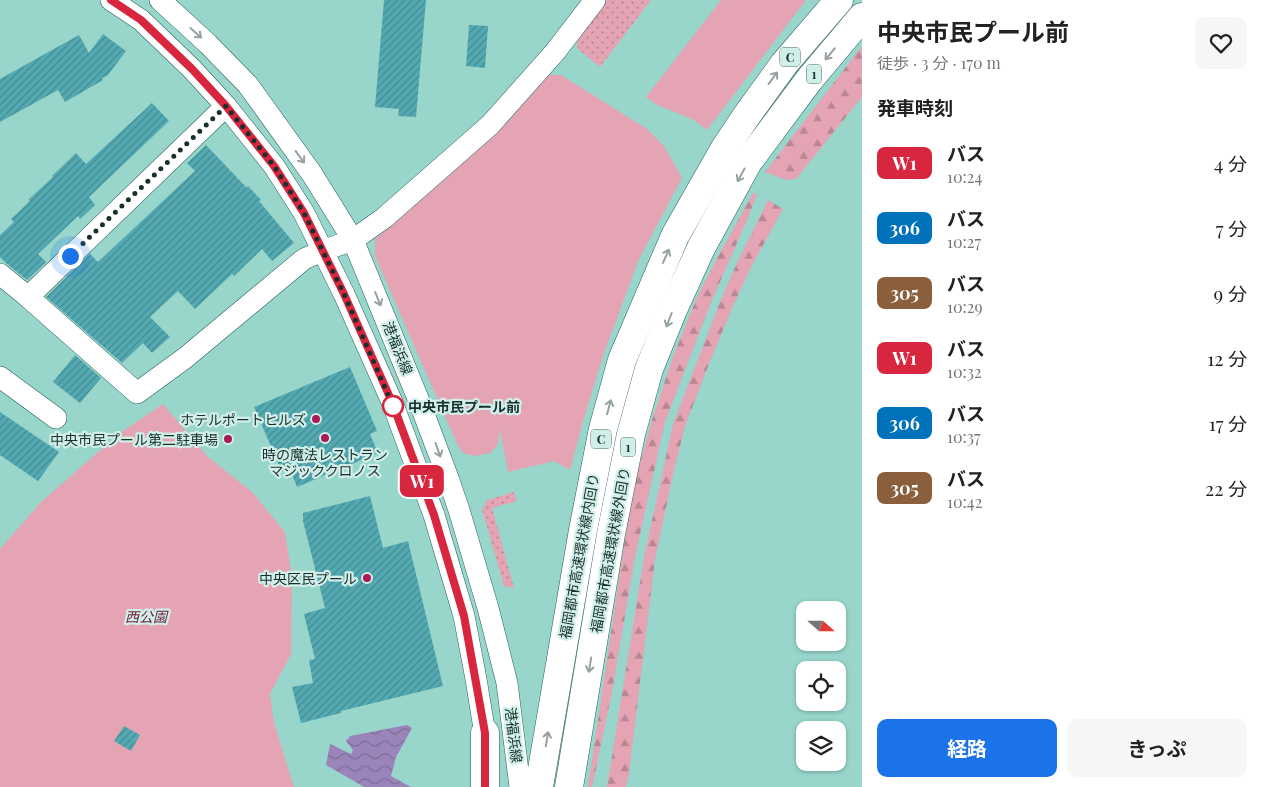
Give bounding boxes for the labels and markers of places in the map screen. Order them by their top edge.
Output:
marker: 中央市民プール前 [382,395,404,417]
place label: 中央市民プール前 [408,397,520,416]
place label: ホテルポートヒルズ [180,410,306,429]
marker: ホテルポートヒルズ [310,413,322,425]
place label: 中央市民プール第二駐車場 [50,430,218,449]
marker: 時の魔法レストラン マジッククロノス [319,432,331,444]
marker: 中央市民プール第二駐車場 [222,433,234,445]
place label: 時の魔法レストラン マジッククロノス [262,445,388,480]
place label: 中央区民プール [259,569,357,588]
marker: 中央区民プール [361,572,373,584]

